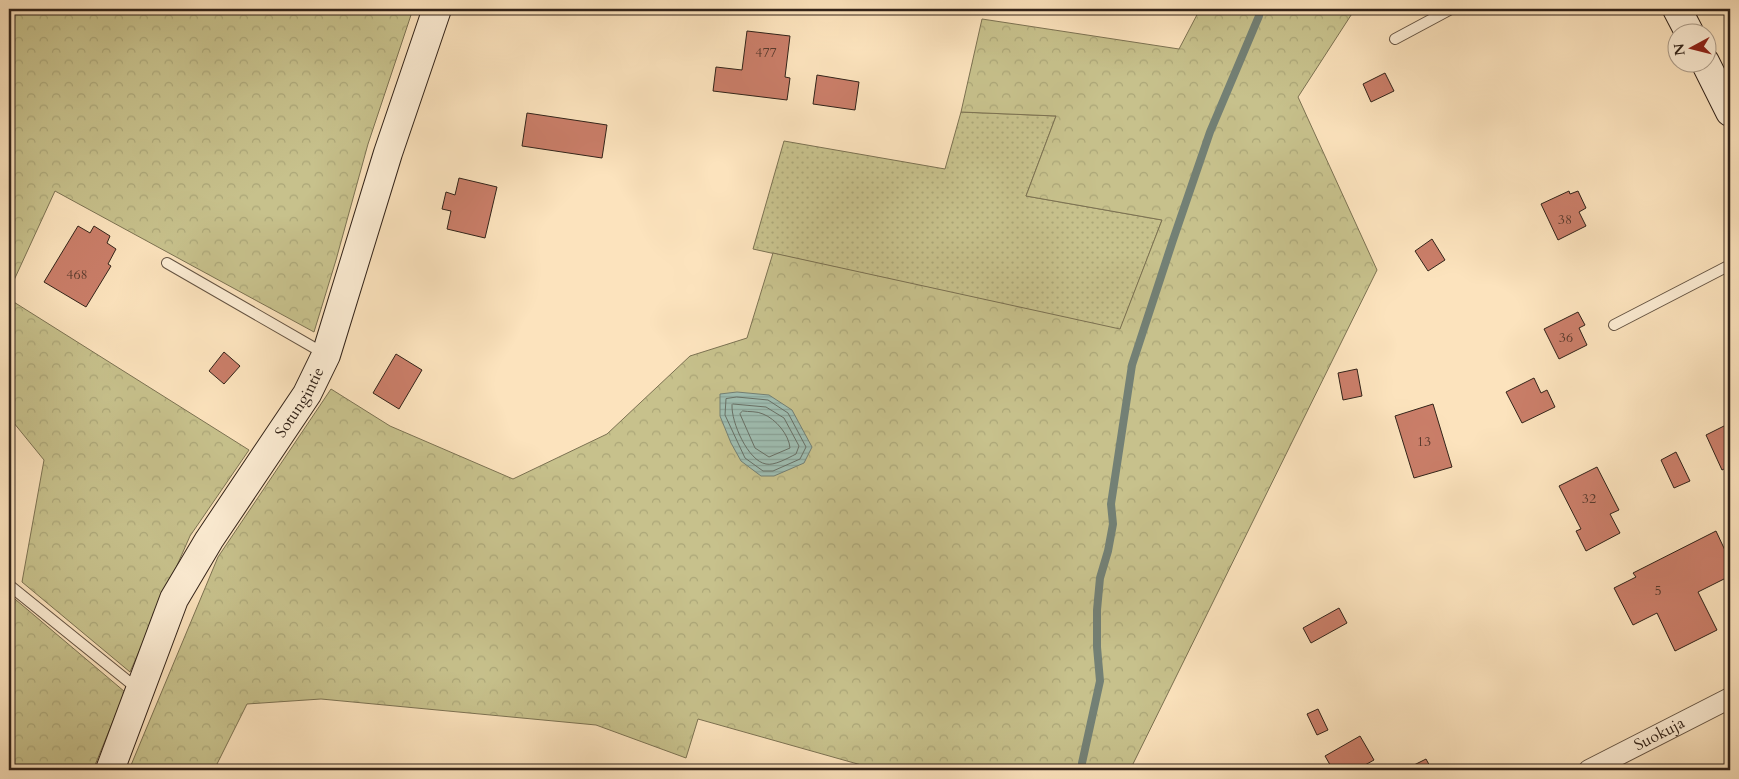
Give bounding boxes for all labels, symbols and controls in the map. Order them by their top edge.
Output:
north arrow [1666,22,1716,72]
text: N [1669,42,1690,57]
house number: 477 [755,43,777,62]
house number: 38 [1558,210,1572,229]
house number: 468 [66,265,88,284]
house number: 36 [1559,328,1573,347]
street label: Sotungintie [270,364,329,442]
house number: 13 [1417,432,1431,451]
house number: 32 [1582,489,1596,508]
house number: 5 [1654,581,1662,600]
street label: Suokuja [1630,712,1689,756]

